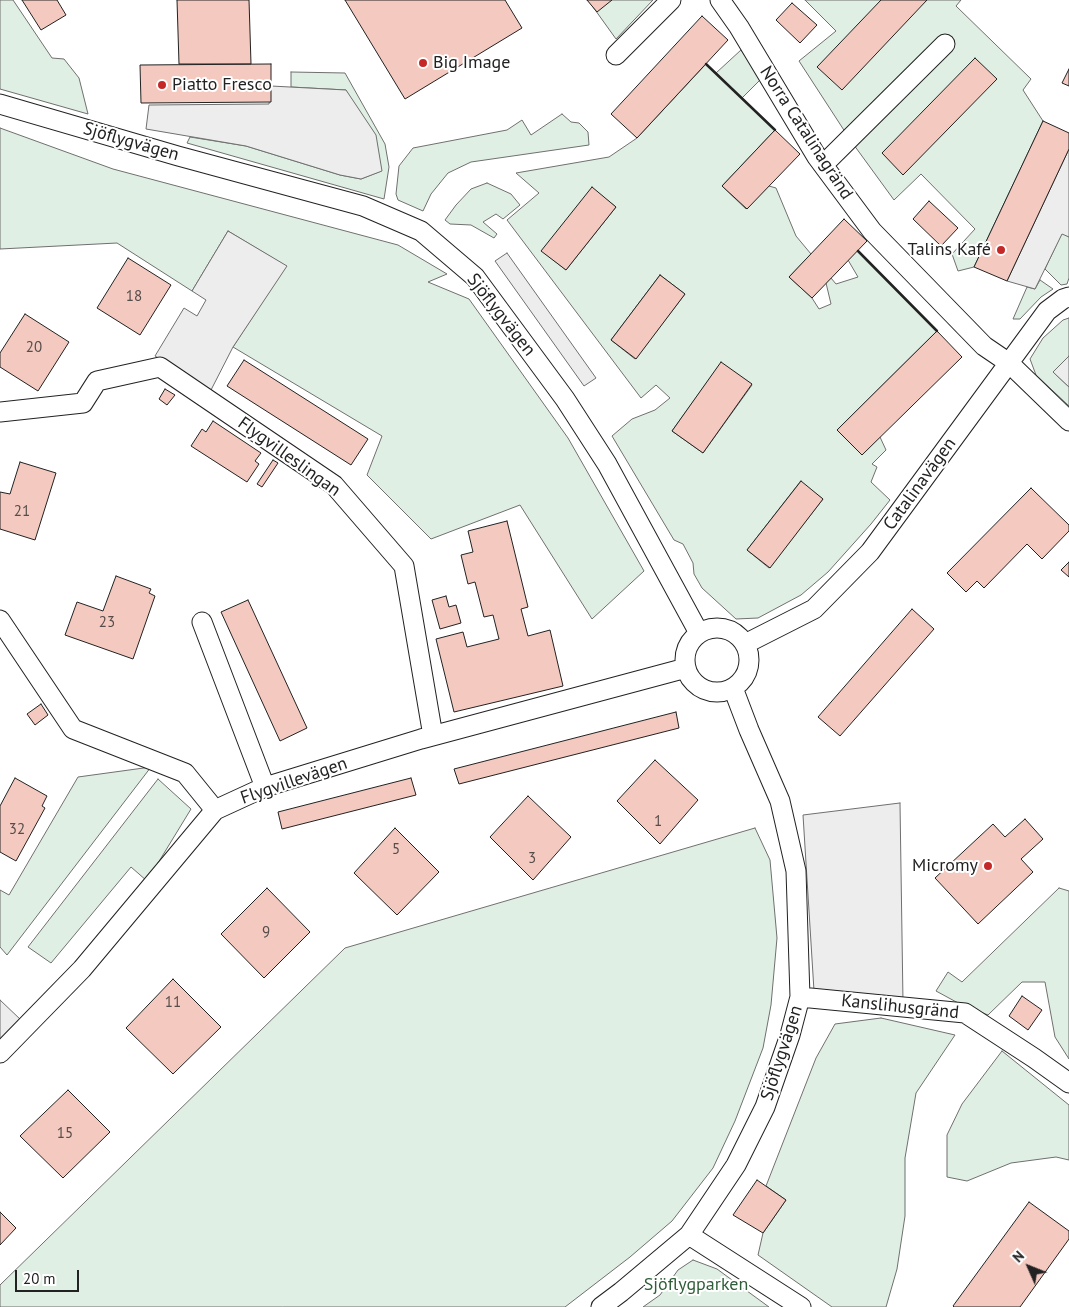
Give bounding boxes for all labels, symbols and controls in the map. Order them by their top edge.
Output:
place label: Big Image [433,52,510,74]
marker: Big Image [417,57,429,69]
street label: Norra Catalinagränd [755,62,857,204]
place label: Piatto Fresco [172,74,272,96]
marker: Piatto Fresco [156,79,168,91]
street label: Sjöflygvägen [81,118,181,166]
place label: Talins Kafé [908,239,991,261]
marker: Talins Kafé [995,244,1007,256]
street label: Sjöflygvägen [462,269,540,361]
house number: 18 [126,288,142,306]
house number: 20 [26,339,42,357]
street label: Flygvilleslingan [233,413,345,501]
street label: Catalinavägen [879,434,961,534]
house number: 21 [14,503,30,521]
house number: 23 [99,614,115,632]
street label: Flygvillevägen [238,753,350,809]
house number: 1 [654,813,662,831]
house number: 32 [9,821,25,839]
house number: 5 [392,841,400,859]
house number: 3 [528,850,536,868]
place label: Micromy [912,855,978,877]
marker: Micromy [982,860,994,872]
house number: 9 [262,924,270,942]
street label: Kanslihusgränd [840,990,960,1024]
house number: 11 [165,994,181,1012]
street label: Sjöflygvägen [756,1003,808,1103]
house number: 15 [57,1125,73,1143]
north arrow [1004,1242,1054,1292]
text: N [1009,1247,1028,1266]
scale bar [18,1260,81,1292]
text: 20 m [23,1269,56,1288]
park label: Sjöflygparken [644,1274,748,1296]

